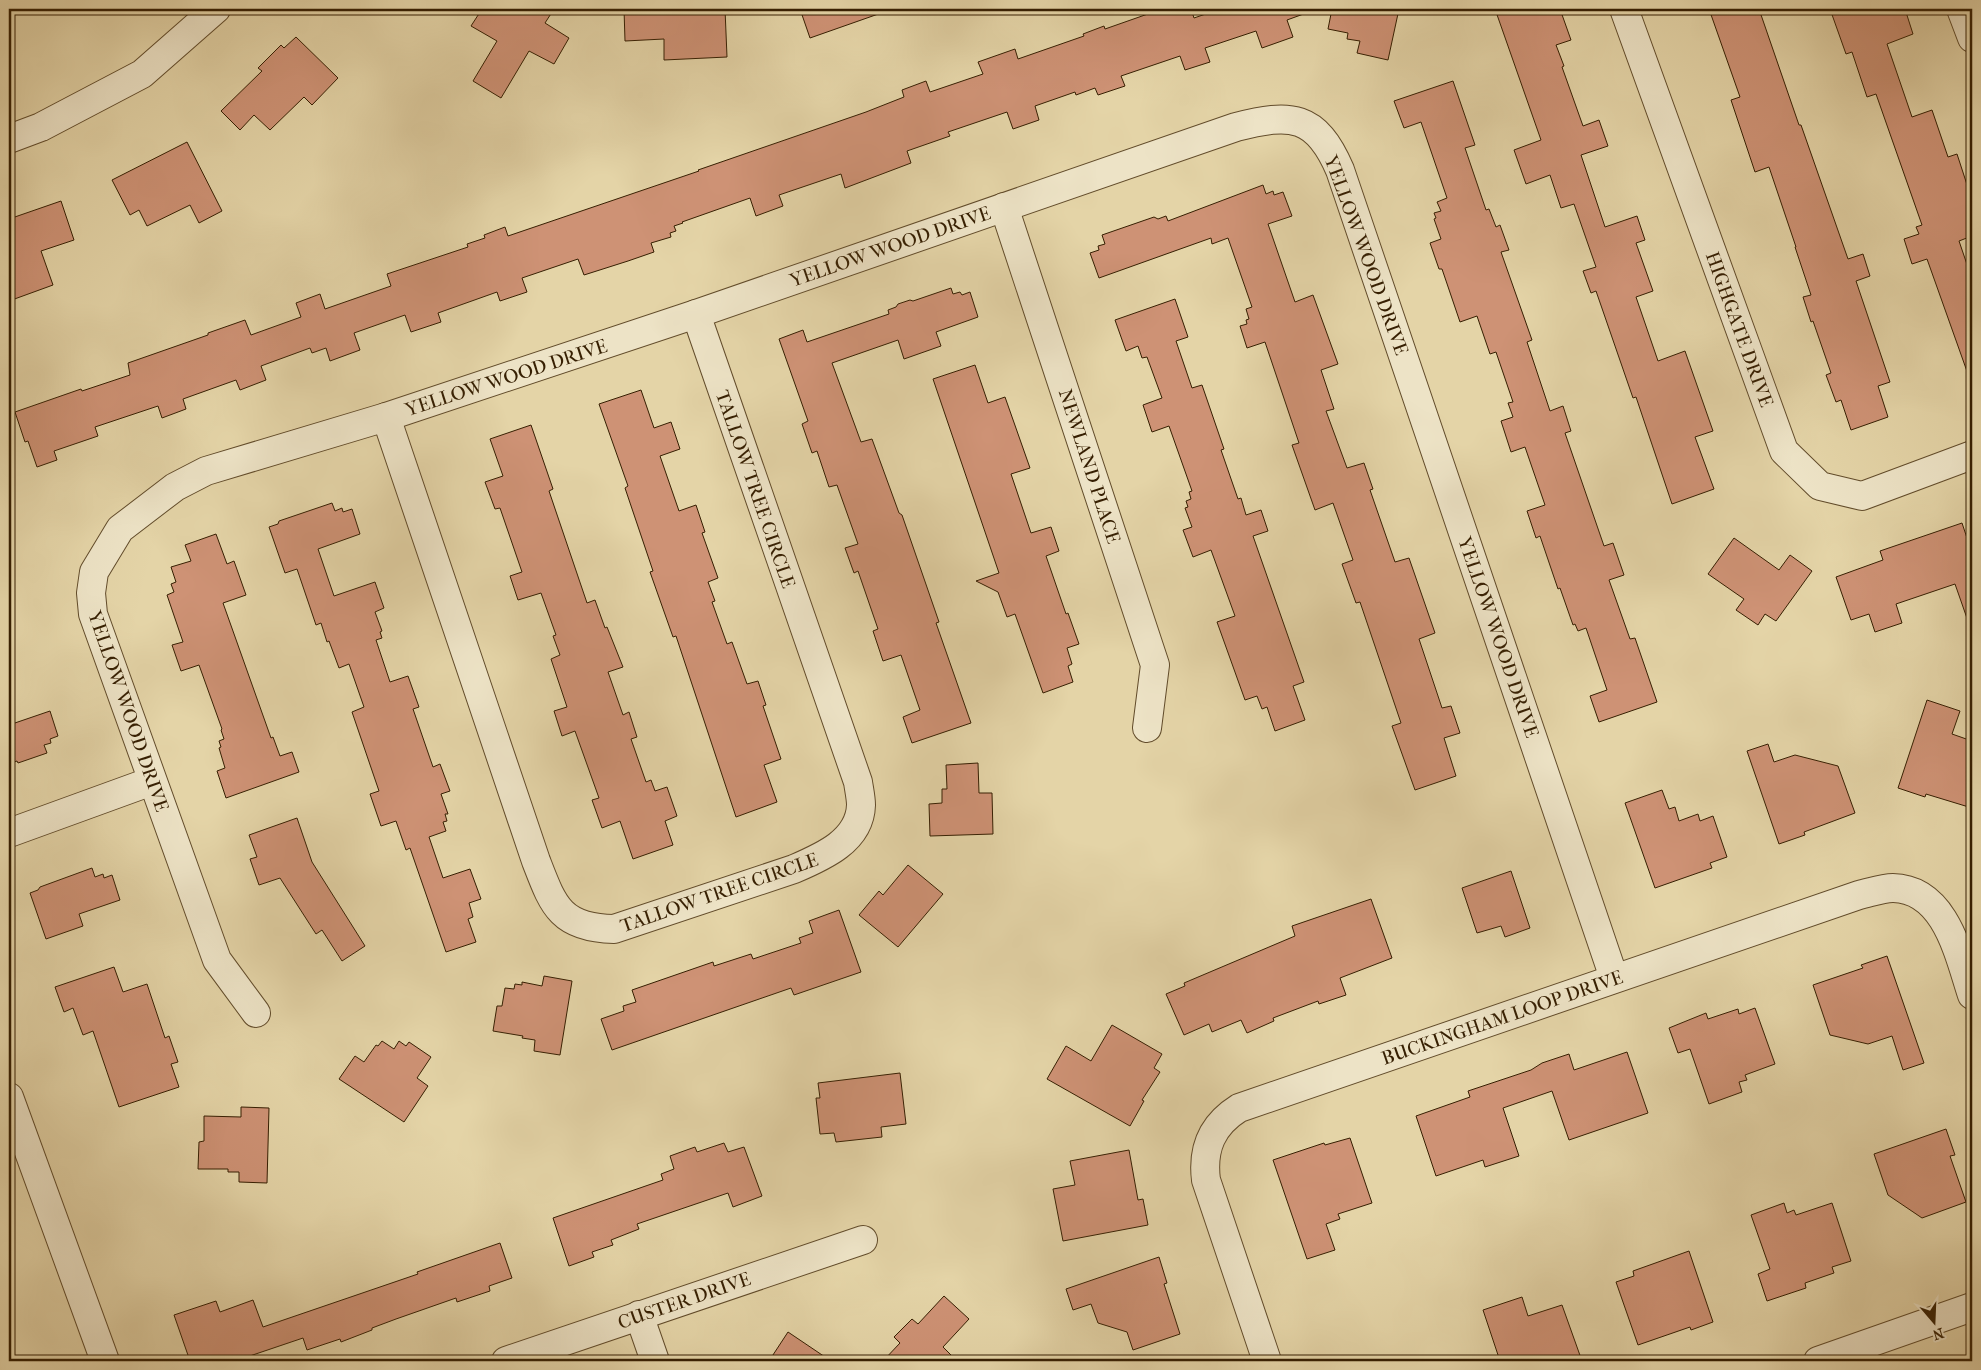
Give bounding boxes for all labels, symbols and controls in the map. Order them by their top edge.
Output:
street label: YELLOW WOOD DRIVE [1319,152,1413,359]
street label: YELLOW WOOD DRIVE [786,202,994,292]
street label: HIGHGATE DRIVE [1701,249,1778,410]
street label: YELLOW WOOD DRIVE [402,335,610,421]
street label: NEWLAND PLACE [1054,386,1125,547]
street label: TALLOW TREE CIRCLE [711,387,799,592]
street label: YELLOW WOOD DRIVE [1453,533,1543,741]
street label: YELLOW WOOD DRIVE [83,607,173,815]
street label: TALLOW TREE CIRCLE [617,849,822,937]
street label: BUCKINGHAM LOOP DRIVE [1379,966,1626,1070]
street label: CUSTER DRIVE [615,1268,754,1334]
north arrow [1908,1298,1958,1348]
text: N [1930,1324,1946,1344]

